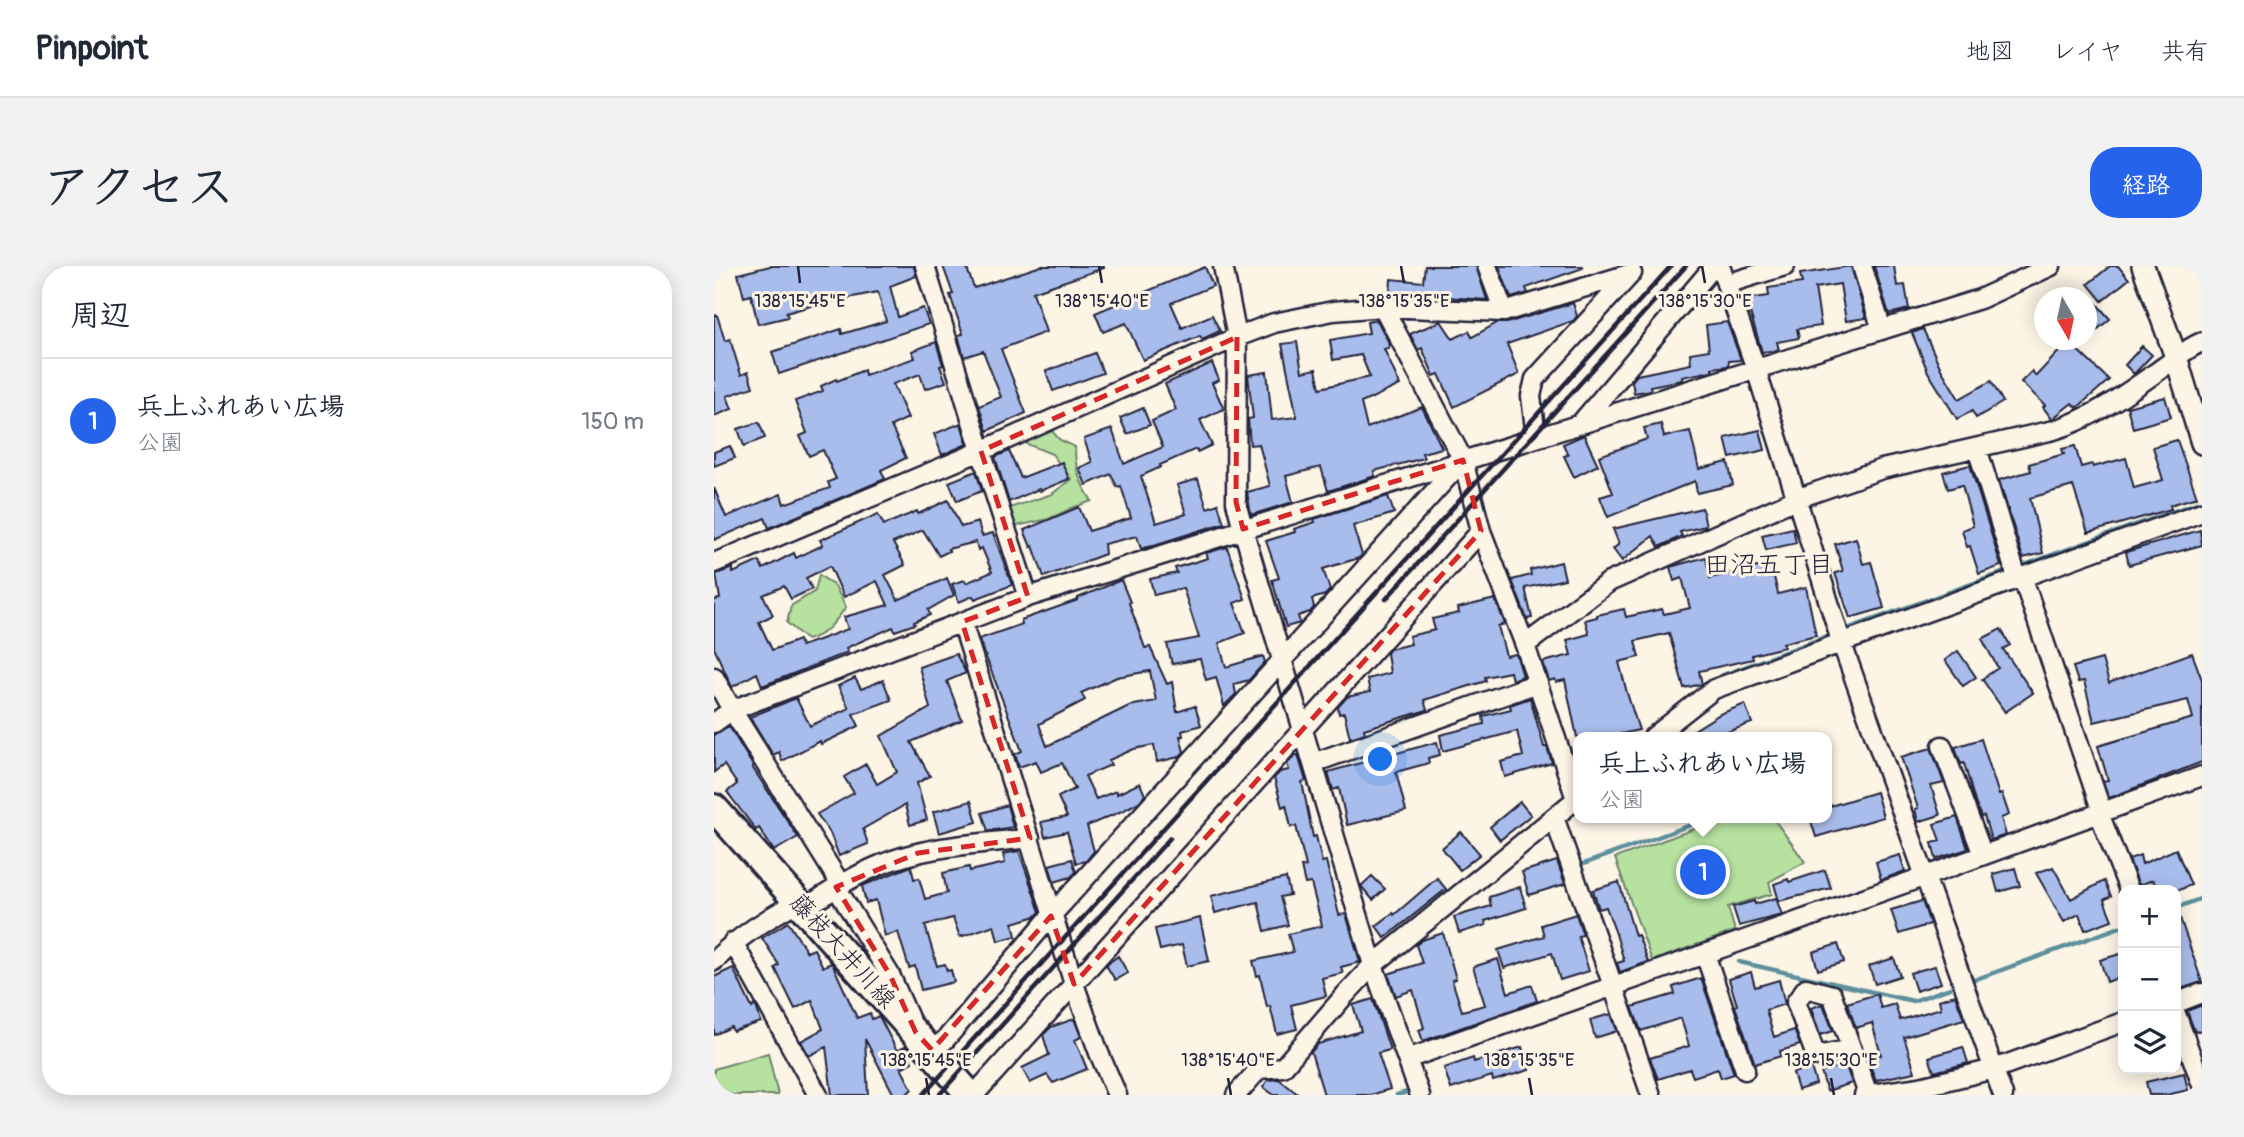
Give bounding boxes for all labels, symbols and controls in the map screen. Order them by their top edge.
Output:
text: Pinpoint [35,28,148,69]
text: 地図 [1966,37,2014,66]
text: レイヤ [2052,37,2123,66]
text: 共有 [2161,37,2209,66]
button: 経路 [2090,147,2202,218]
text: アクセス [42,157,235,218]
north arrow [2034,287,2097,350]
text: 138°15'45"E [754,290,846,313]
text: 138°15'40"E [1055,290,1149,313]
text: 138°15'35"E [1359,290,1449,313]
text: 138°15'30"E [1658,290,1752,313]
text: 周辺 [70,297,130,334]
text: 兵上ふれあい広場 [137,391,345,423]
text: 1 [89,407,98,436]
text: 150 m [581,407,644,436]
text: 公園 [137,428,183,457]
district label: 田沼五丁目 [1704,549,1834,581]
popup [1573,732,1832,823]
your location [1363,742,1397,776]
text: 兵上ふれあい広場 [1598,748,1807,780]
text: 公園 [1598,785,1644,814]
pin: 1 [1680,846,1726,898]
map controls [2118,885,2181,1074]
button: + [2118,885,2181,948]
street label: 藤枝大井川線 [784,888,902,1015]
button: − [2118,948,2181,1011]
button: layers [2118,1011,2181,1074]
text: 138°15'45"E [880,1049,972,1072]
text: 138°15'40"E [1181,1049,1275,1072]
text: 138°15'35"E [1484,1049,1574,1072]
text: 138°15'30"E [1784,1049,1878,1072]

